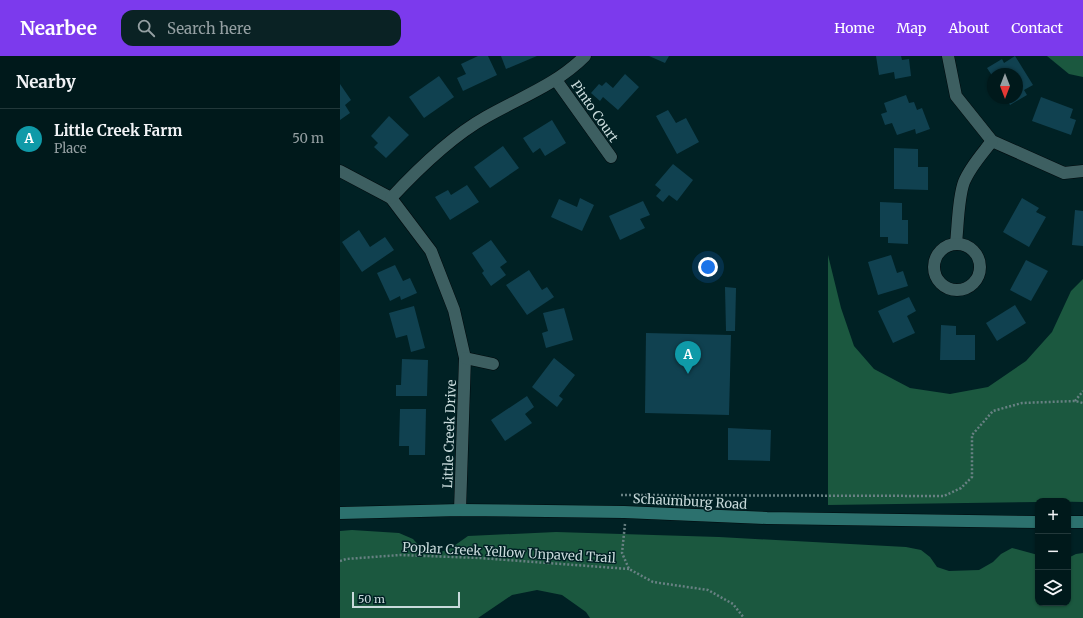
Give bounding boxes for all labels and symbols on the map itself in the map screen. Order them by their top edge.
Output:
north arrow [987,68,1023,104]
street label: Pinto Court [567,77,622,145]
your location [698,257,718,277]
pin: A [675,341,701,374]
street label: Little Creek Drive [439,379,460,489]
street label: Schaumburg Road [632,490,748,513]
street label: Poplar Creek Yellow Unpaved Trail [402,538,616,567]
scale bar [352,590,460,609]

